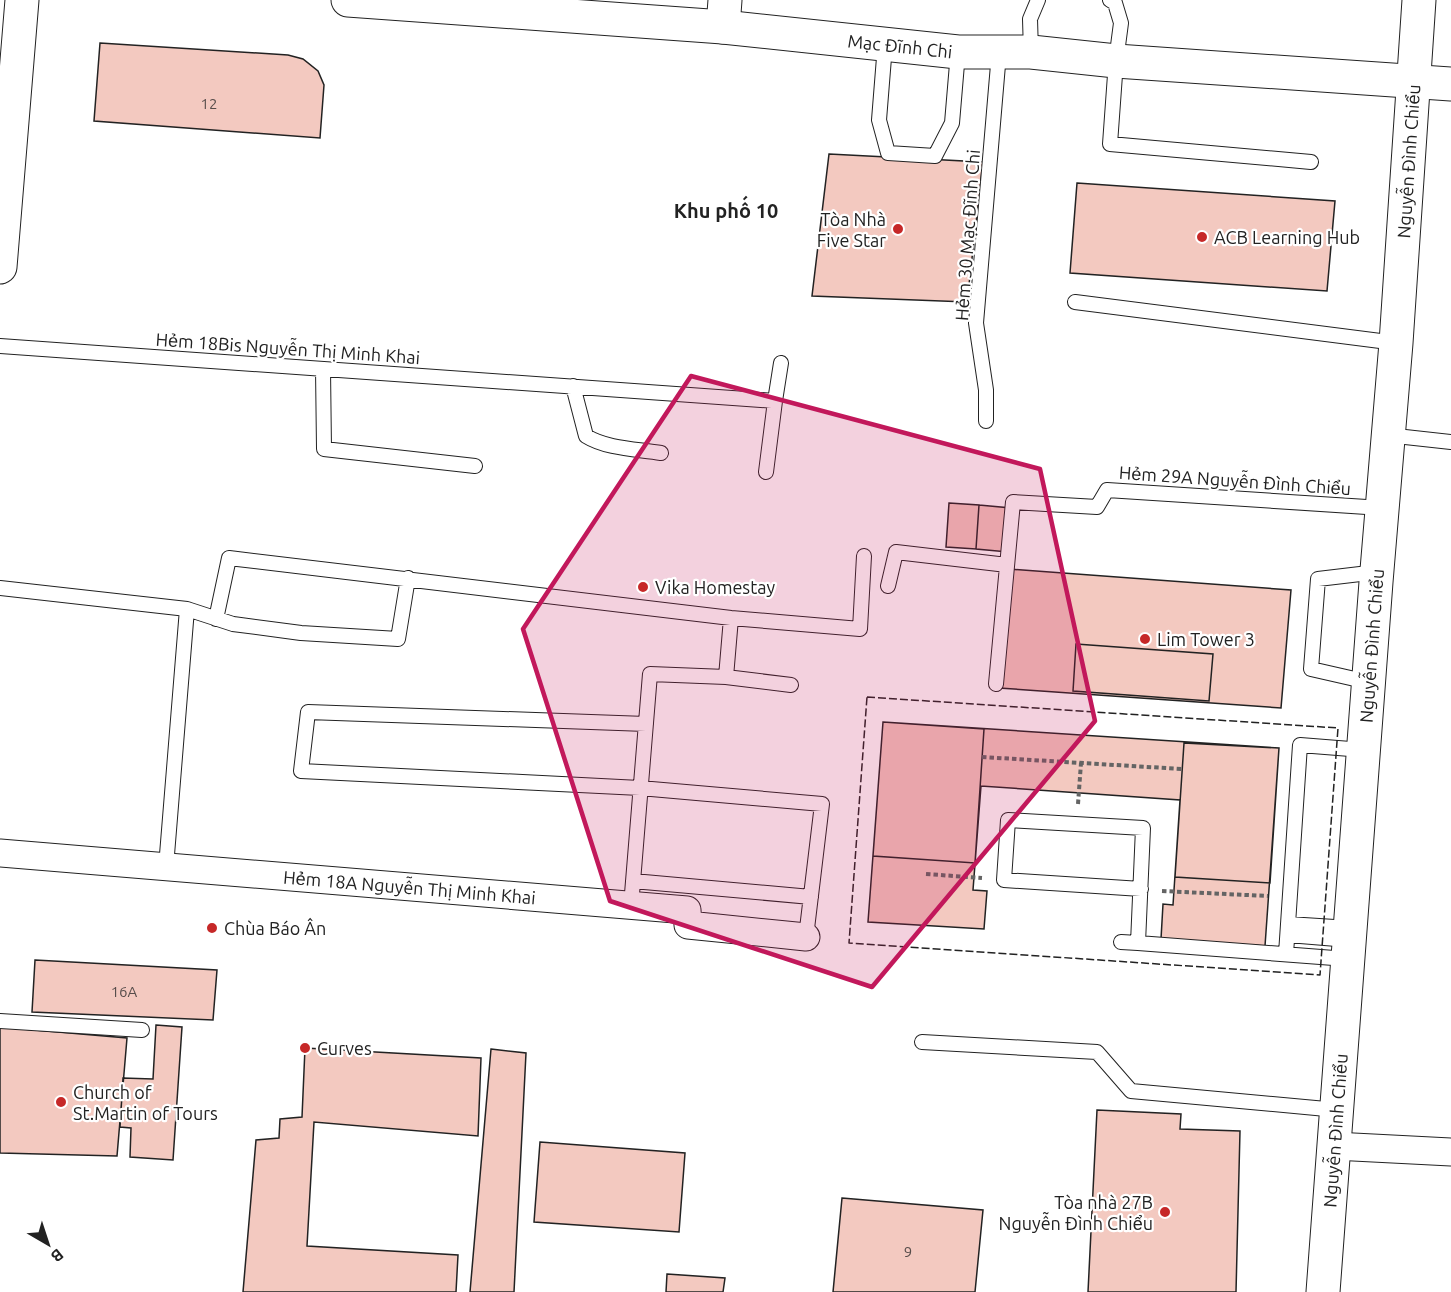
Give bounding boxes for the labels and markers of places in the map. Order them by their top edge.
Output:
place label: Tòa Nhà Five Star [817,209,886,250]
marker: Tòa Nhà Five Star [891,222,905,236]
place label: ACB Learning Hub [1214,227,1360,247]
marker: ACB Learning Hub [1195,230,1209,244]
place label: Vika Homestay [655,577,775,597]
marker: Vika Homestay [636,580,650,594]
place label: Lim Tower 3 [1157,629,1255,649]
marker: Lim Tower 3 [1138,632,1152,646]
place label: Chùa Báo Ân [224,917,326,938]
marker: Chùa Báo Ân [205,921,219,935]
place label: Curves [317,1038,372,1058]
marker: Curves [298,1041,312,1055]
place label: Church of St.Martin of Tours [73,1082,218,1123]
marker: Church of St.Martin of Tours [54,1095,68,1109]
place label: Tòa nhà 27B Nguyễn Đình Chiểu [999,1192,1153,1233]
marker: Tòa nhà 27B Nguyễn Đình Chiểu [1158,1205,1172,1219]

